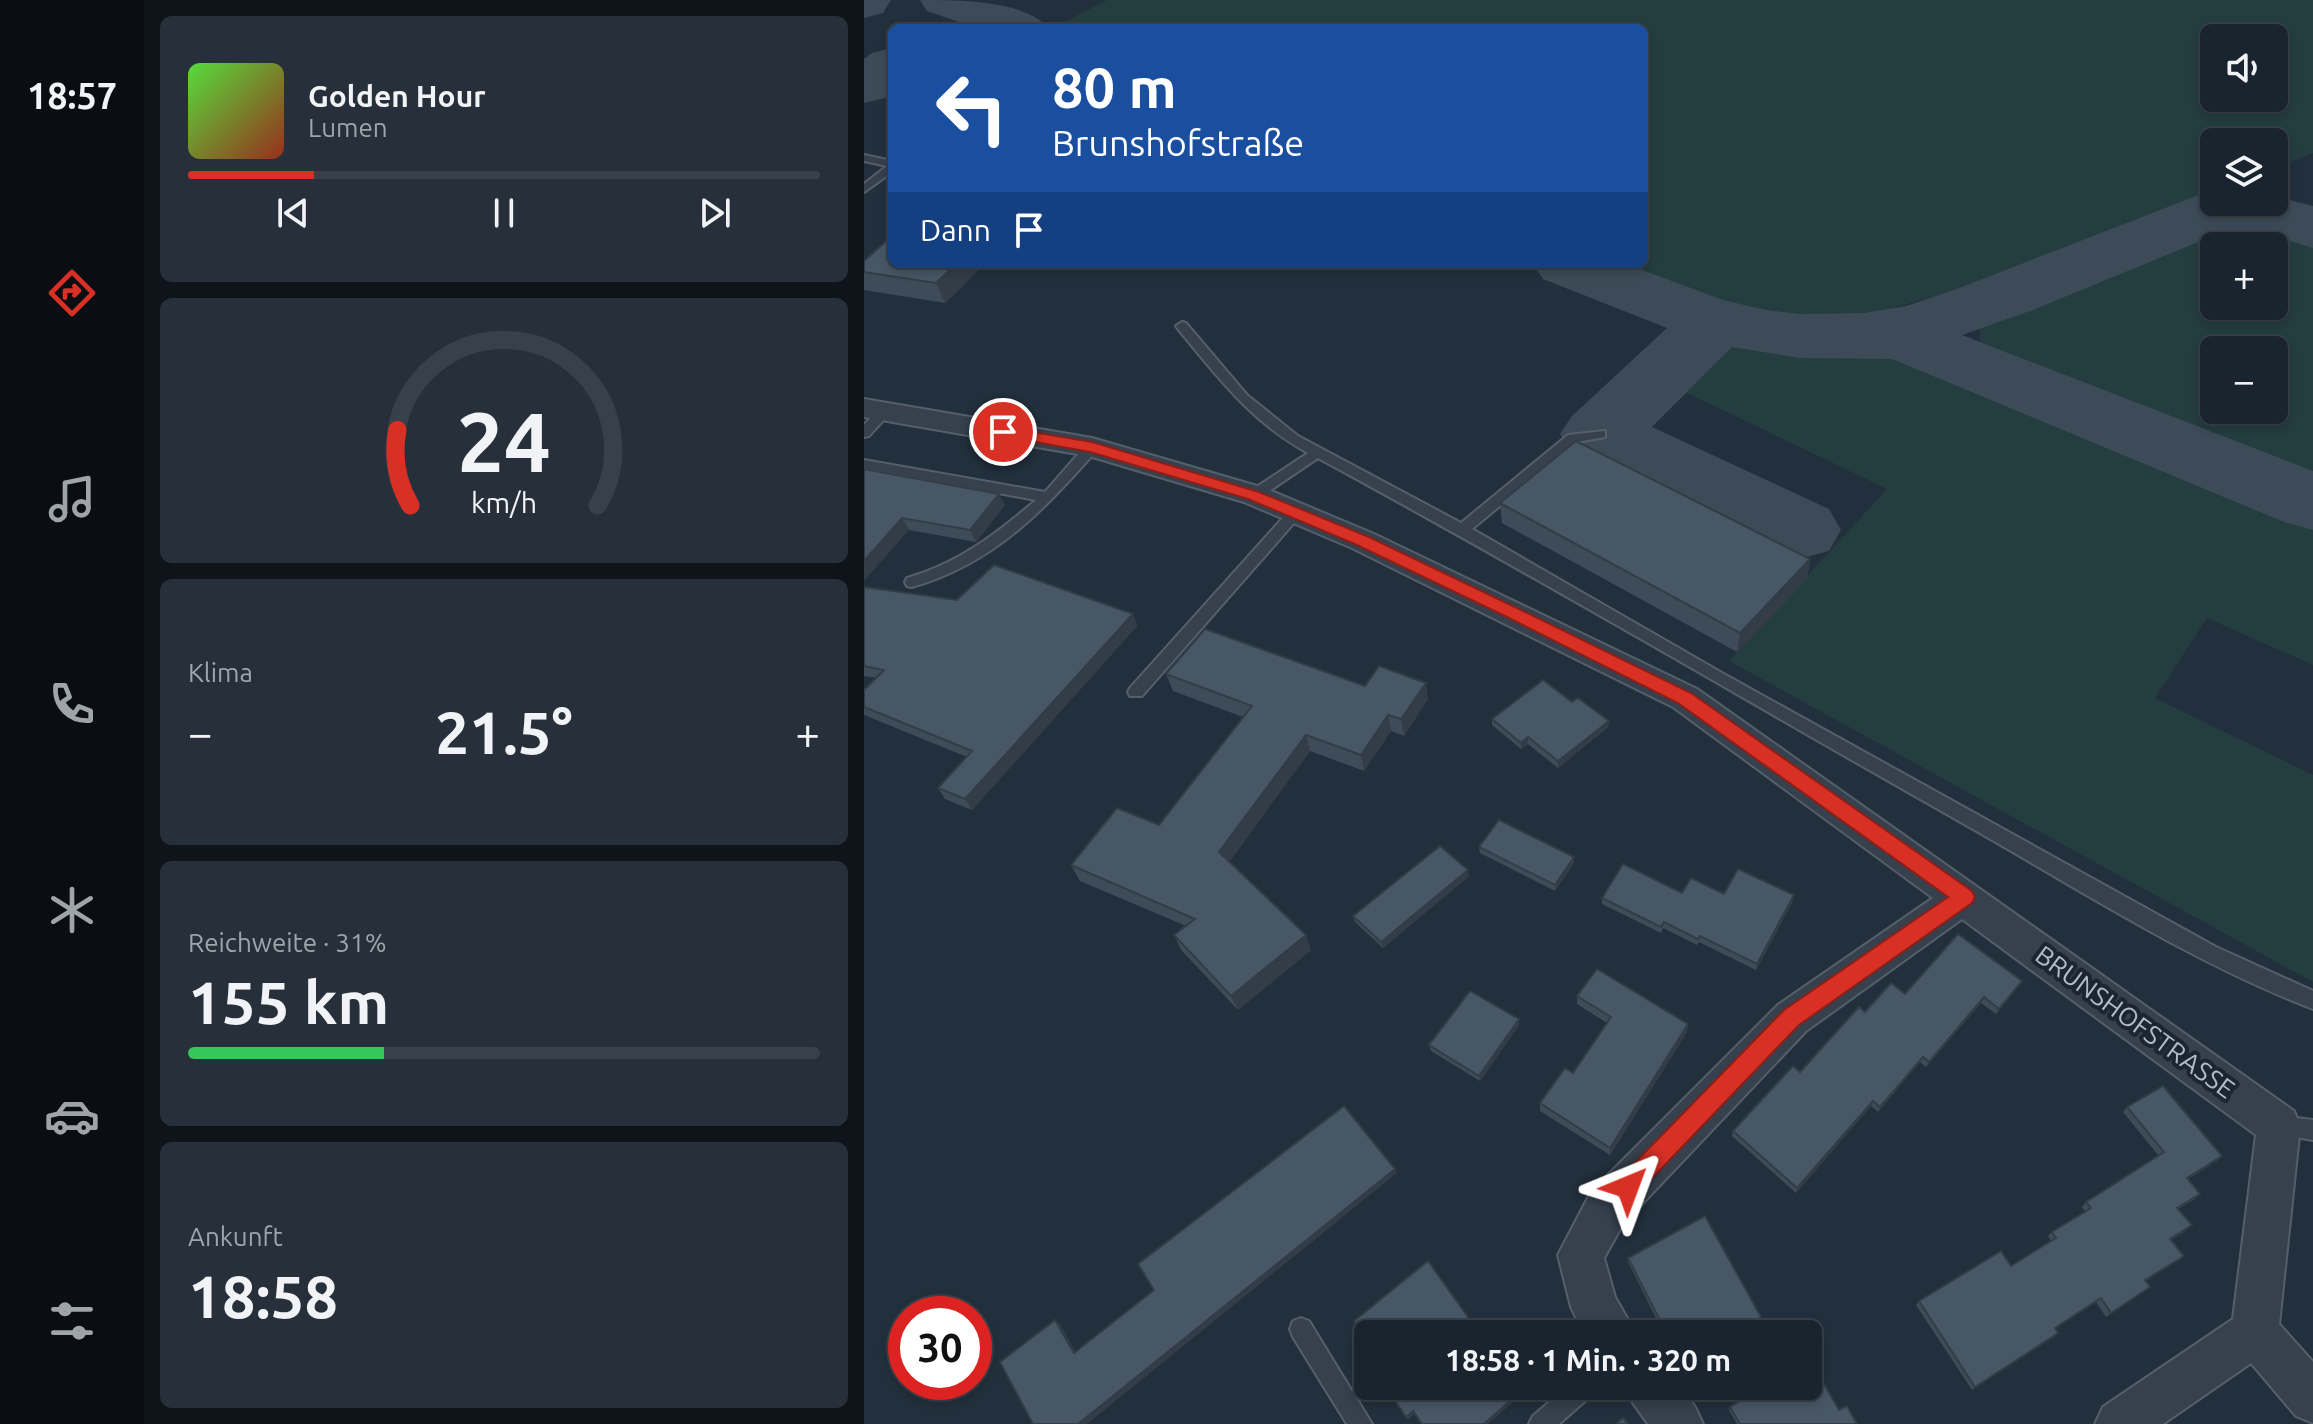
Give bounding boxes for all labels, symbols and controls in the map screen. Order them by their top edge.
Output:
map controls [2200,24,2288,424]
button: sound [2200,24,2288,112]
icon: left [920,56,1024,160]
text: 80 m [1052,56,1177,119]
text: 18:57 [27,75,117,116]
text: Golden Hour [308,79,486,113]
text: Lumen [308,113,388,142]
text: Brunshofstraße [1052,122,1304,163]
button: layers [2200,128,2288,216]
icon: previous [271,191,315,235]
icon: pause [482,191,526,235]
icon: next [693,191,737,235]
icon: arrive [1007,208,1051,252]
text: Dann [920,213,991,247]
button: + [2200,232,2288,320]
icon: directions [44,265,100,321]
button: − [2200,336,2288,424]
text: 24 [457,394,551,488]
pin [969,398,1037,466]
icon: arrive [981,410,1025,454]
icon: music [44,471,100,527]
text: km/h [471,487,537,519]
text: Klima [188,658,253,687]
icon: phone [44,676,100,732]
text: 21.5° [435,698,573,765]
text: − [188,708,213,757]
text: + [795,708,820,757]
icon: climate [44,882,100,938]
text: Reichweite · 31% [188,928,387,957]
street label: BRUNSHOFSTRASSE [2030,940,2240,1103]
text: 155 km [188,968,389,1035]
icon: car [44,1088,100,1144]
position arrow [1586,1145,1670,1229]
text: Ankunft [188,1222,283,1251]
text: 18:58 [188,1262,338,1329]
icon: filters [44,1293,100,1349]
speed limit sign: 30 [888,1296,992,1400]
text: 18:58 · 1 Min. · 320 m [1445,1343,1731,1377]

